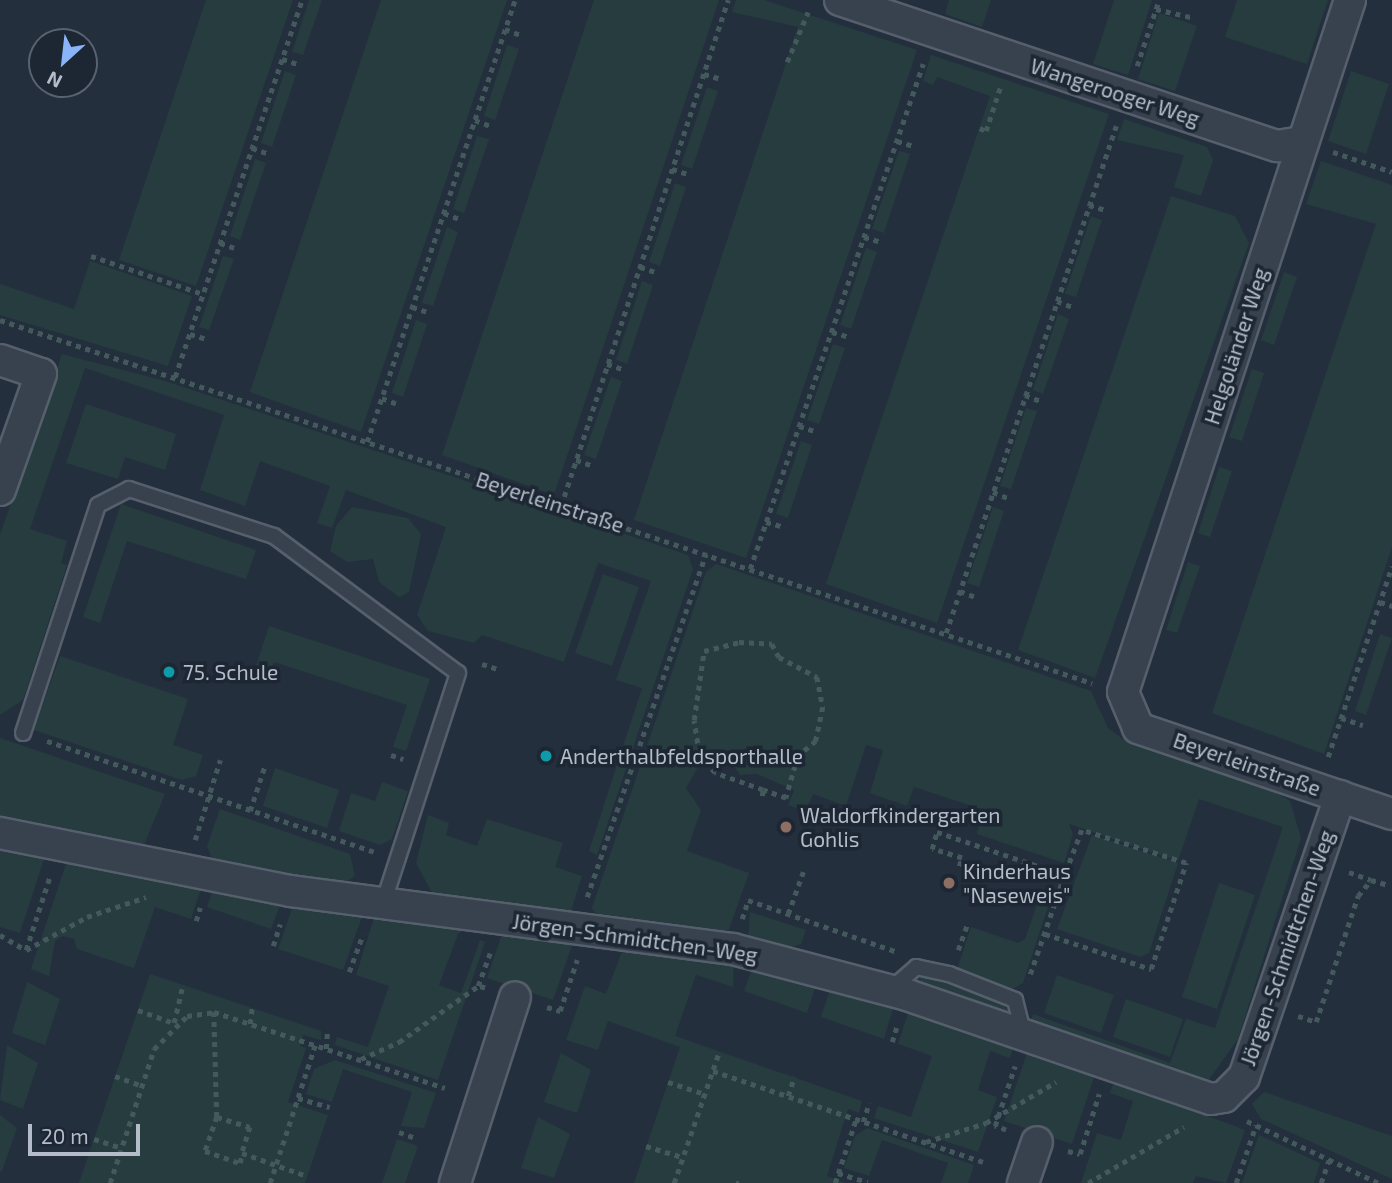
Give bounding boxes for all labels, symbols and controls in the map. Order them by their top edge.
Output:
north arrow [28,28,98,98]
street label: Wangerooger Weg [1027,53,1203,131]
text: N [43,67,65,94]
street label: Helgoländer Weg [1199,264,1273,428]
street label: Beyerleinstraße [473,466,627,538]
place label: 75. Schule [183,659,278,685]
marker: 75. Schule [161,664,177,680]
street label: Beyerleinstraße [1170,727,1324,801]
place label: Anderthalbfeldsporthalle [560,743,803,769]
marker: Anderthalbfeldsporthalle [538,748,554,764]
place label: Waldorfkindergarten Gohlis [800,802,1001,852]
marker: Waldorfkindergarten Gohlis [778,819,794,835]
street label: Jörgen-Schmidtchen-Weg [1235,827,1339,1069]
place label: Kinderhaus "Naseweis" [963,858,1071,908]
marker: Kinderhaus "Naseweis" [941,875,957,891]
street label: Jörgen-Schmidtchen-Weg [511,908,759,968]
scale bar [32,1110,144,1154]
text: 20 m [41,1123,89,1148]

